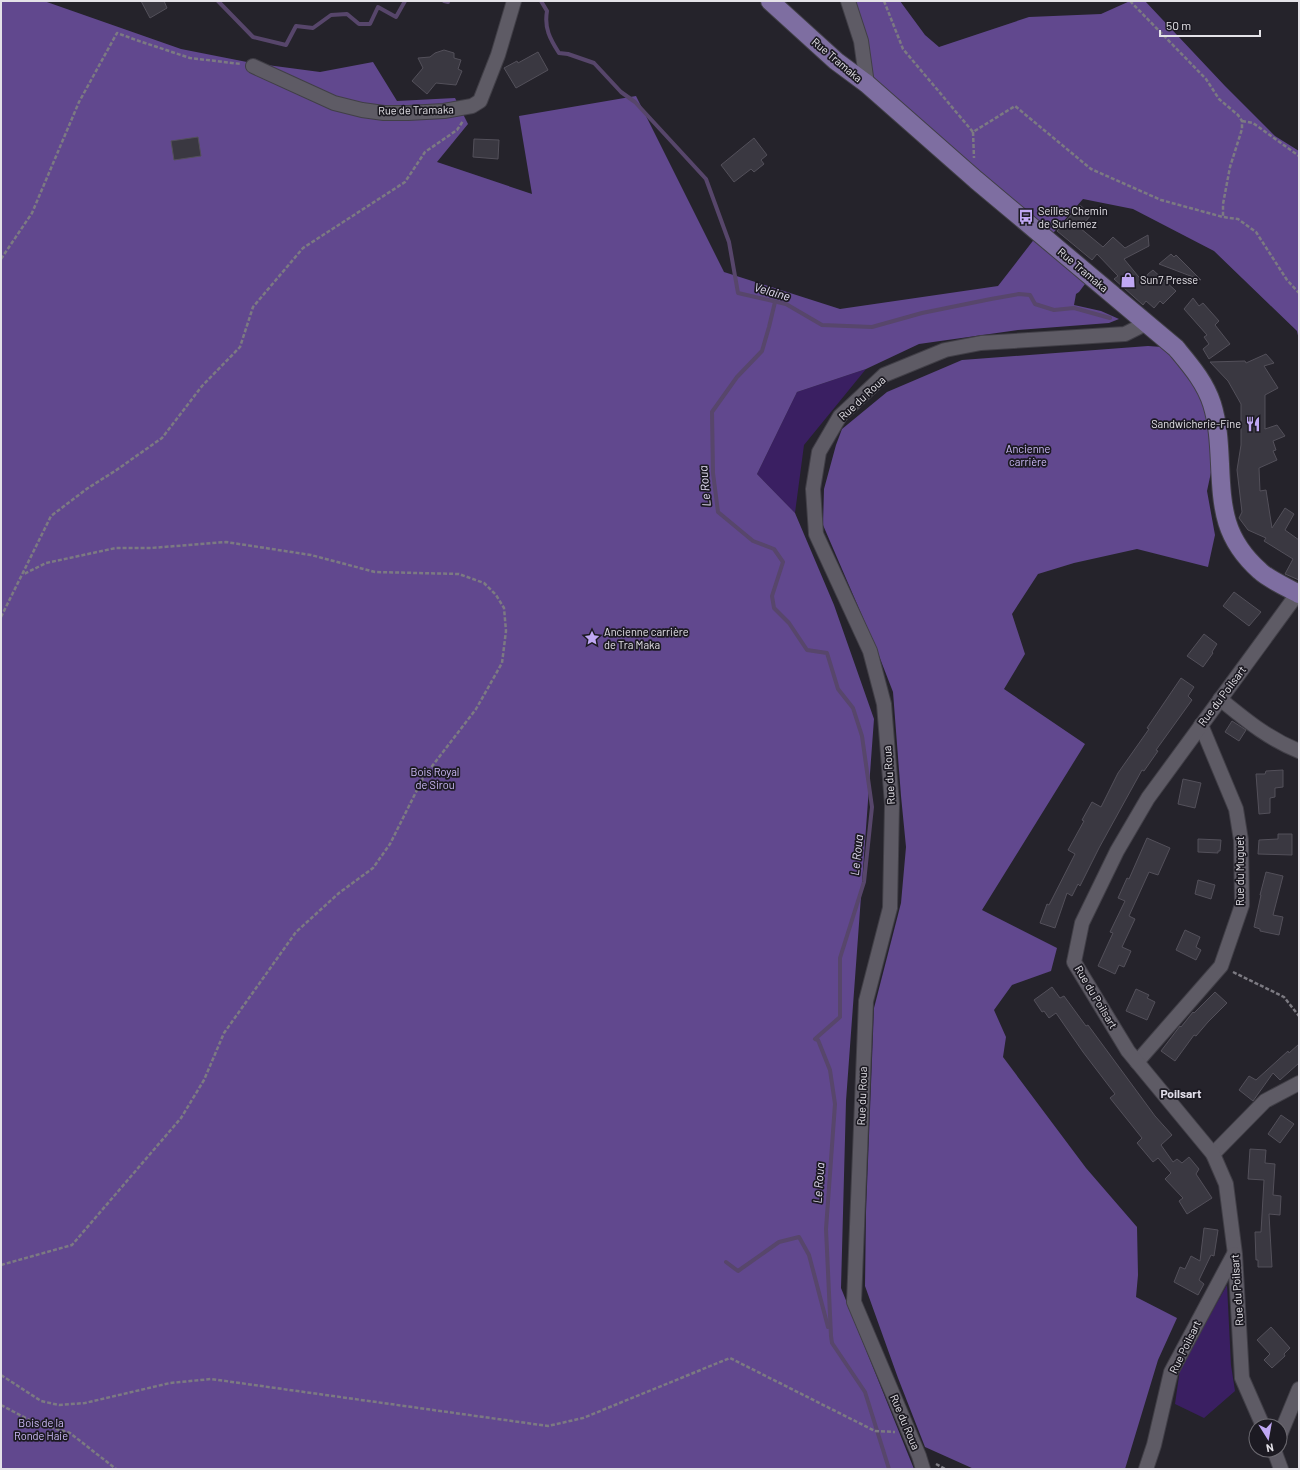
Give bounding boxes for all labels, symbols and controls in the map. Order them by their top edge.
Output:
scale bar [1160,12,1260,38]
text: 50 m [1166,18,1191,32]
street label: Rue Tramaka [809,35,865,84]
street label: Rue de Tramaka [378,102,454,117]
place label: Seilles Chemin de Surlemez [1038,204,1108,230]
bus stop icon: Seilles Chemin de Surlemez [1017,208,1035,226]
street label: Rue Tramaka [1055,245,1111,294]
shop icon: Sun7 Presse [1119,271,1137,289]
place label: Sun7 Presse [1140,273,1198,286]
water label: Velaine [753,279,792,303]
street label: Rue du Roua [836,373,888,423]
restaurant icon: Sandwicherie-Fine [1244,415,1262,433]
place label: Sandwicherie-Fine [1151,417,1241,430]
park label: Ancienne carrière [1006,442,1050,468]
water label: Le Roua [695,465,713,507]
place label: Ancienne carrière de Tra Maka [604,625,689,651]
place icon: Ancienne carrière de Tra Maka [583,629,601,647]
street label: Rue du Poilsart [1195,663,1248,728]
street label: Rue du Roua [880,745,897,805]
park label: Bois Royal de Sirou [411,765,459,791]
water label: Le Roua [847,834,865,876]
street label: Rue du Muguet [1233,836,1246,906]
street label: Rue du Poilsart [1072,963,1120,1031]
street label: Rue du Roua [854,1066,869,1126]
district label: Poilsart [1160,1086,1202,1100]
water label: Le Roua [810,1162,826,1204]
street label: Rue du Poilsart [1228,1254,1245,1326]
street label: Rue Poilsart [1166,1318,1203,1375]
street label: Rue du Roua [888,1392,923,1452]
park label: Bois de la Ronde Haie [14,1416,68,1442]
north arrow [1248,1418,1288,1458]
text: N [1265,1441,1275,1455]

